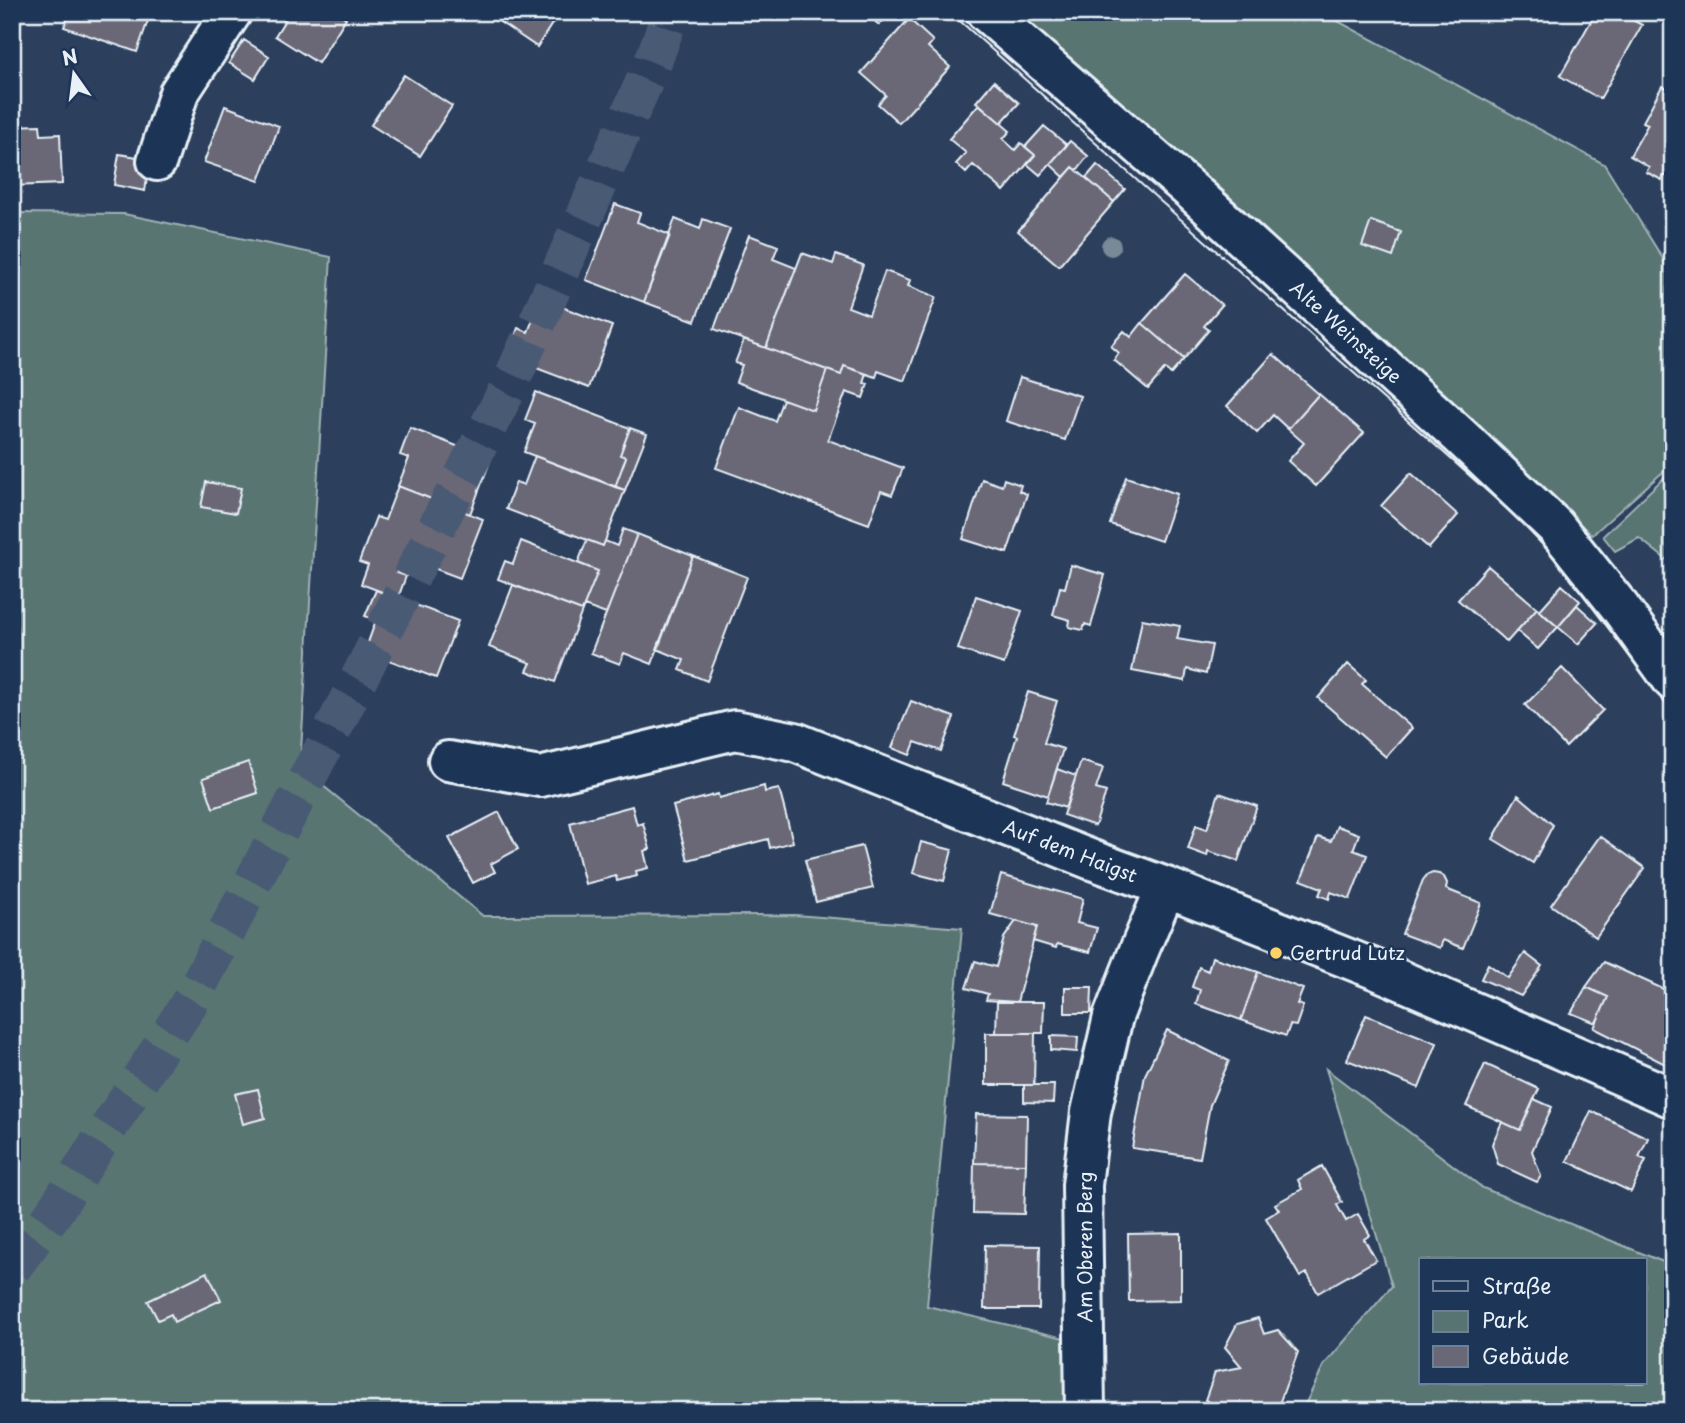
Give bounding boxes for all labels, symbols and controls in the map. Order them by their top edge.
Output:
north arrow [38,38,108,108]
text: N [59,41,80,72]
street label: Alte Weinsteige [1285,273,1409,389]
street label: Auf dem Haigst [999,812,1142,889]
place label: Gertrud Lutz [1290,938,1405,966]
marker: Gertrud Lutz [1268,945,1284,961]
street label: Am Oberen Berg [1070,1172,1098,1322]
legend [1419,1258,1646,1384]
text: Straße [1482,1269,1551,1301]
text: Park [1482,1303,1529,1335]
text: Gebäude [1482,1339,1569,1371]

